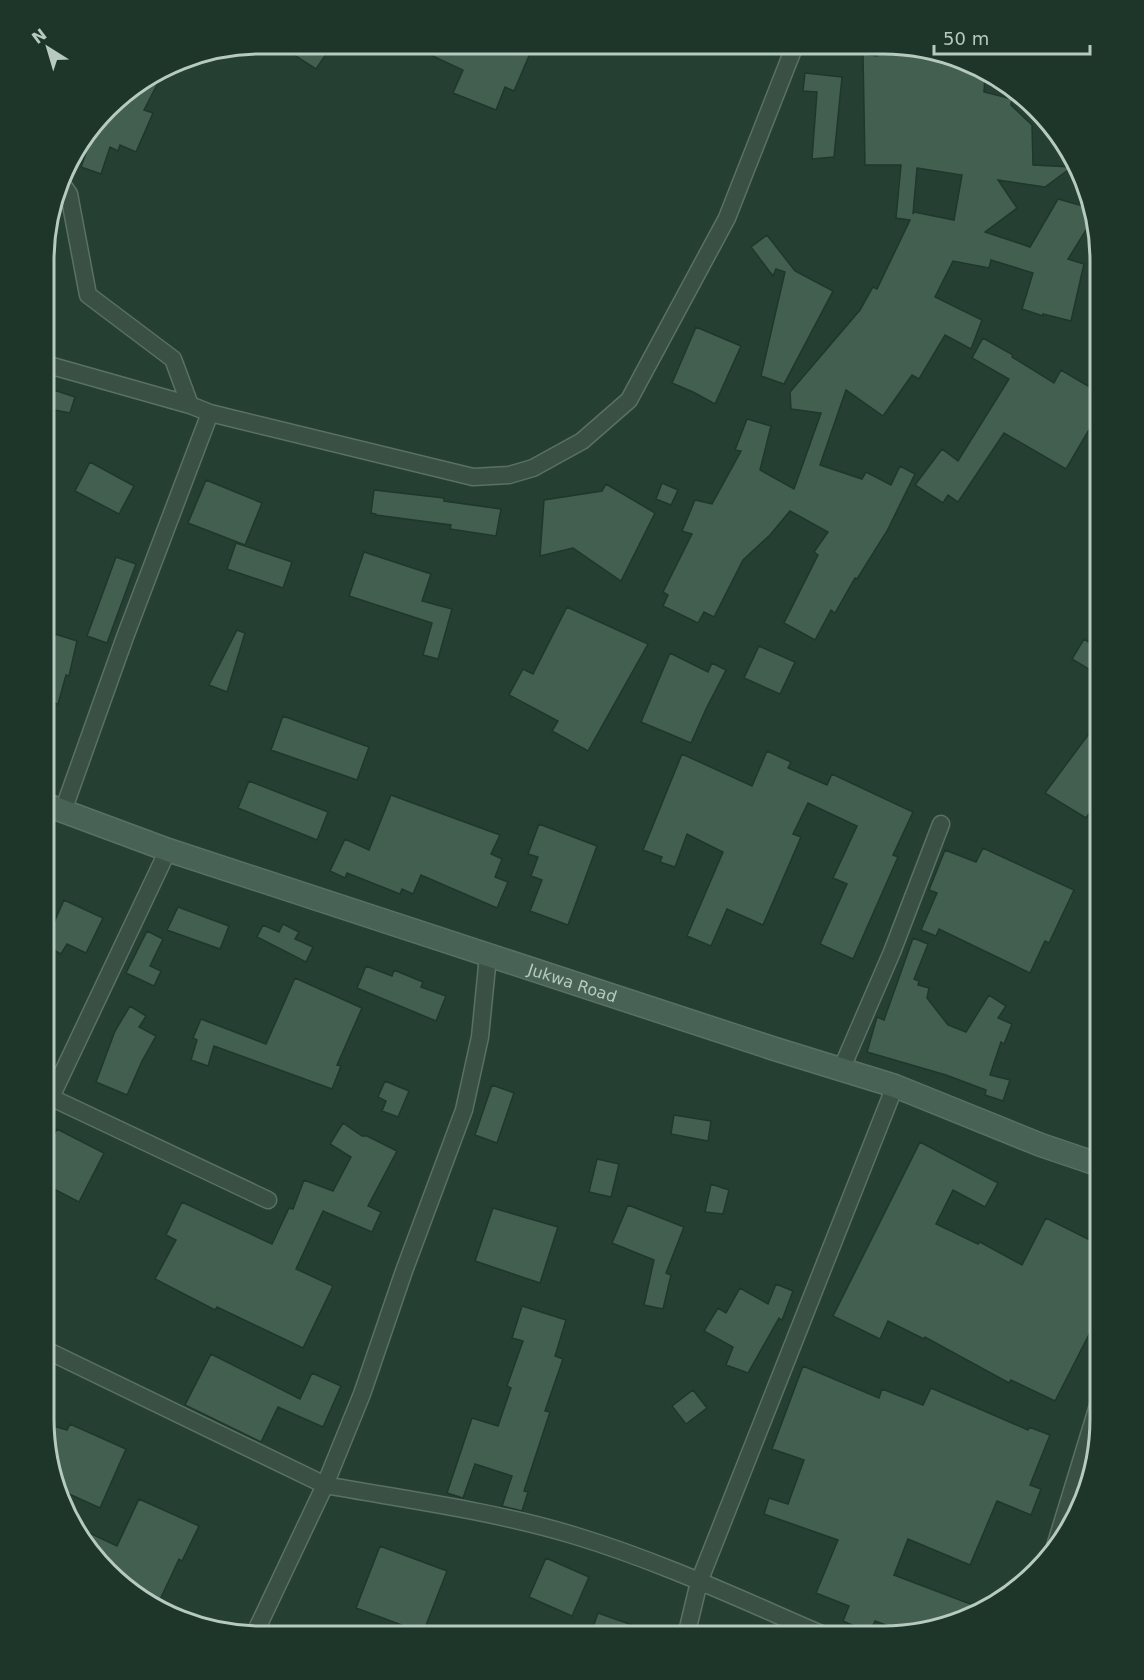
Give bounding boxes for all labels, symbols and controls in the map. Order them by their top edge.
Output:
north arrow [18,18,78,78]
scale bar [934,18,1090,56]
text: N [28,25,50,48]
text: 50 m [943,28,989,49]
street label: Jukwa Road [525,959,619,1006]

